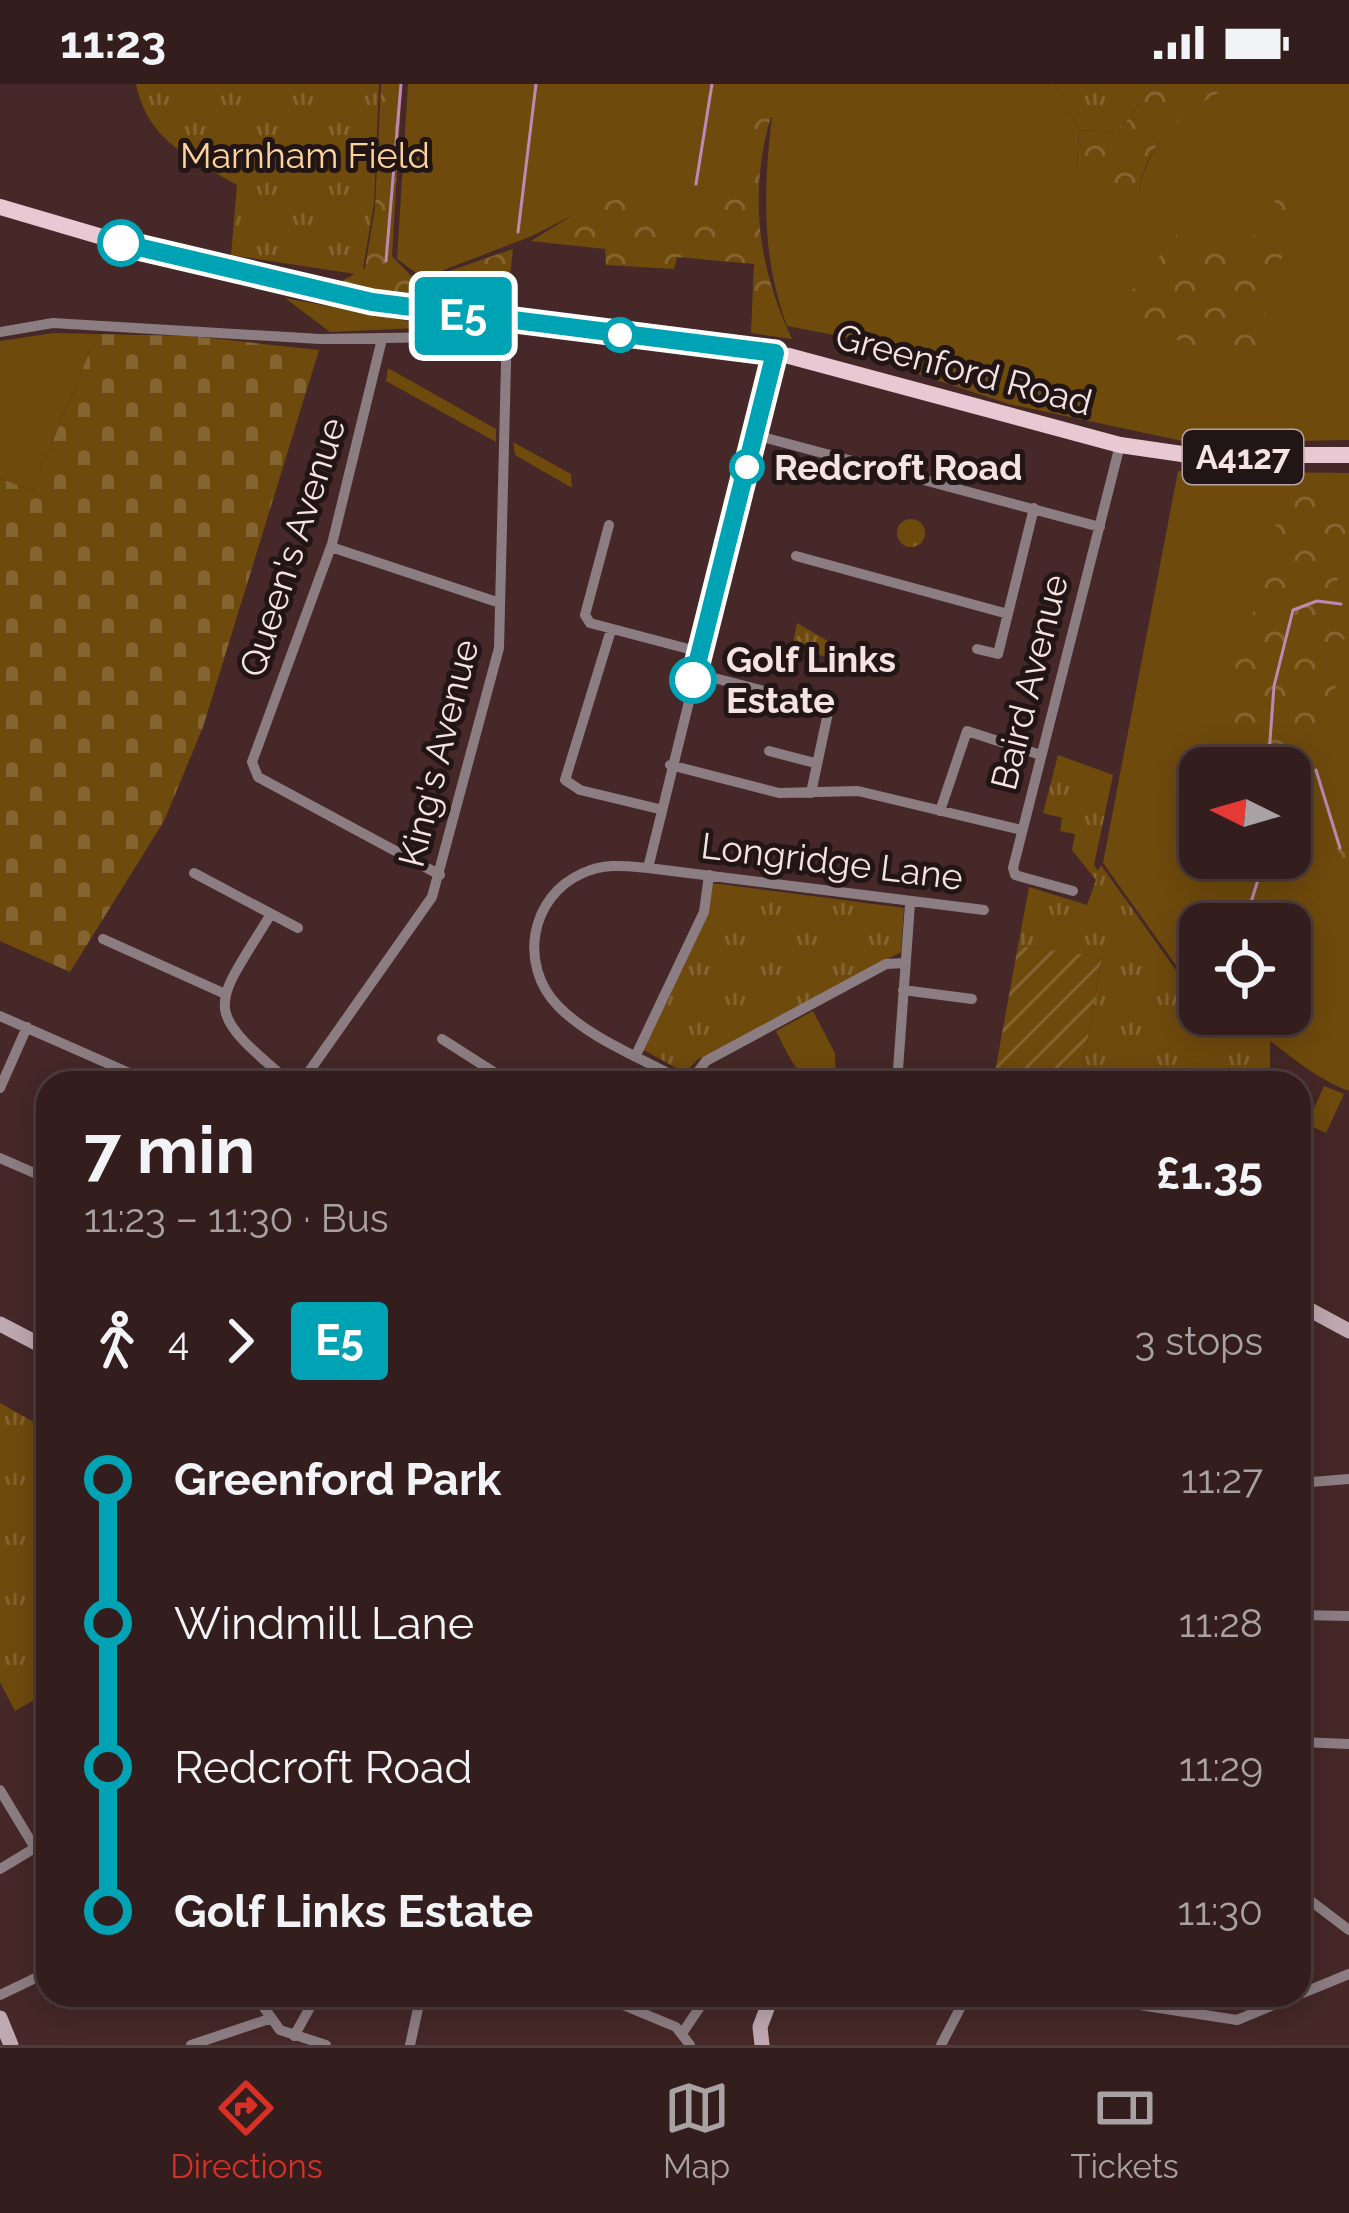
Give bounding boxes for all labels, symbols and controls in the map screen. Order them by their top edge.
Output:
text: 11:23 [60,16,166,69]
park label: Marnham Field [180,134,430,176]
unlabelled marker [99,221,143,265]
line badge: E5 [409,277,517,355]
text: E5 [439,291,487,340]
street label: Greenford Road [831,315,1097,423]
unlabelled marker [604,319,636,351]
street label: Queen's Avenue [230,412,354,682]
road number: A4127 [1183,430,1303,484]
place label: Redcroft Road [774,446,1023,488]
marker: Redcroft Road [731,451,763,483]
street label: Baird Avenue [982,570,1076,794]
street label: King's Avenue [389,635,487,871]
place label: Golf Links Estate [726,638,896,721]
marker: Golf Links Estate [671,658,715,702]
north arrow [1179,747,1311,879]
map controls [1179,747,1311,1035]
street label: Longridge Lane [699,824,965,898]
button: locate [1179,903,1311,1035]
text: 7 min [84,1111,255,1188]
text: £1.35 [1156,1147,1263,1200]
text: 11:23 – 11:30 · Bus [84,1195,389,1241]
icon: walk [84,1308,150,1374]
icon: forward [207,1308,273,1374]
text: E5 [315,1316,364,1365]
text: 4 [168,1318,189,1364]
text: 3 stops [1135,1318,1263,1364]
text: Greenford Park [174,1453,501,1506]
text: 11:27 [1181,1456,1263,1502]
text: Windmill Lane [174,1597,474,1650]
text: 11:28 [1179,1600,1263,1646]
text: Redcroft Road [174,1741,473,1794]
text: 11:29 [1179,1744,1263,1790]
text: Golf Links Estate [174,1885,533,1938]
text: 11:30 [1178,1888,1263,1934]
tab: Directions [170,2075,323,2186]
tab: Map [663,2075,730,2186]
tab: Tickets [1071,2075,1179,2186]

